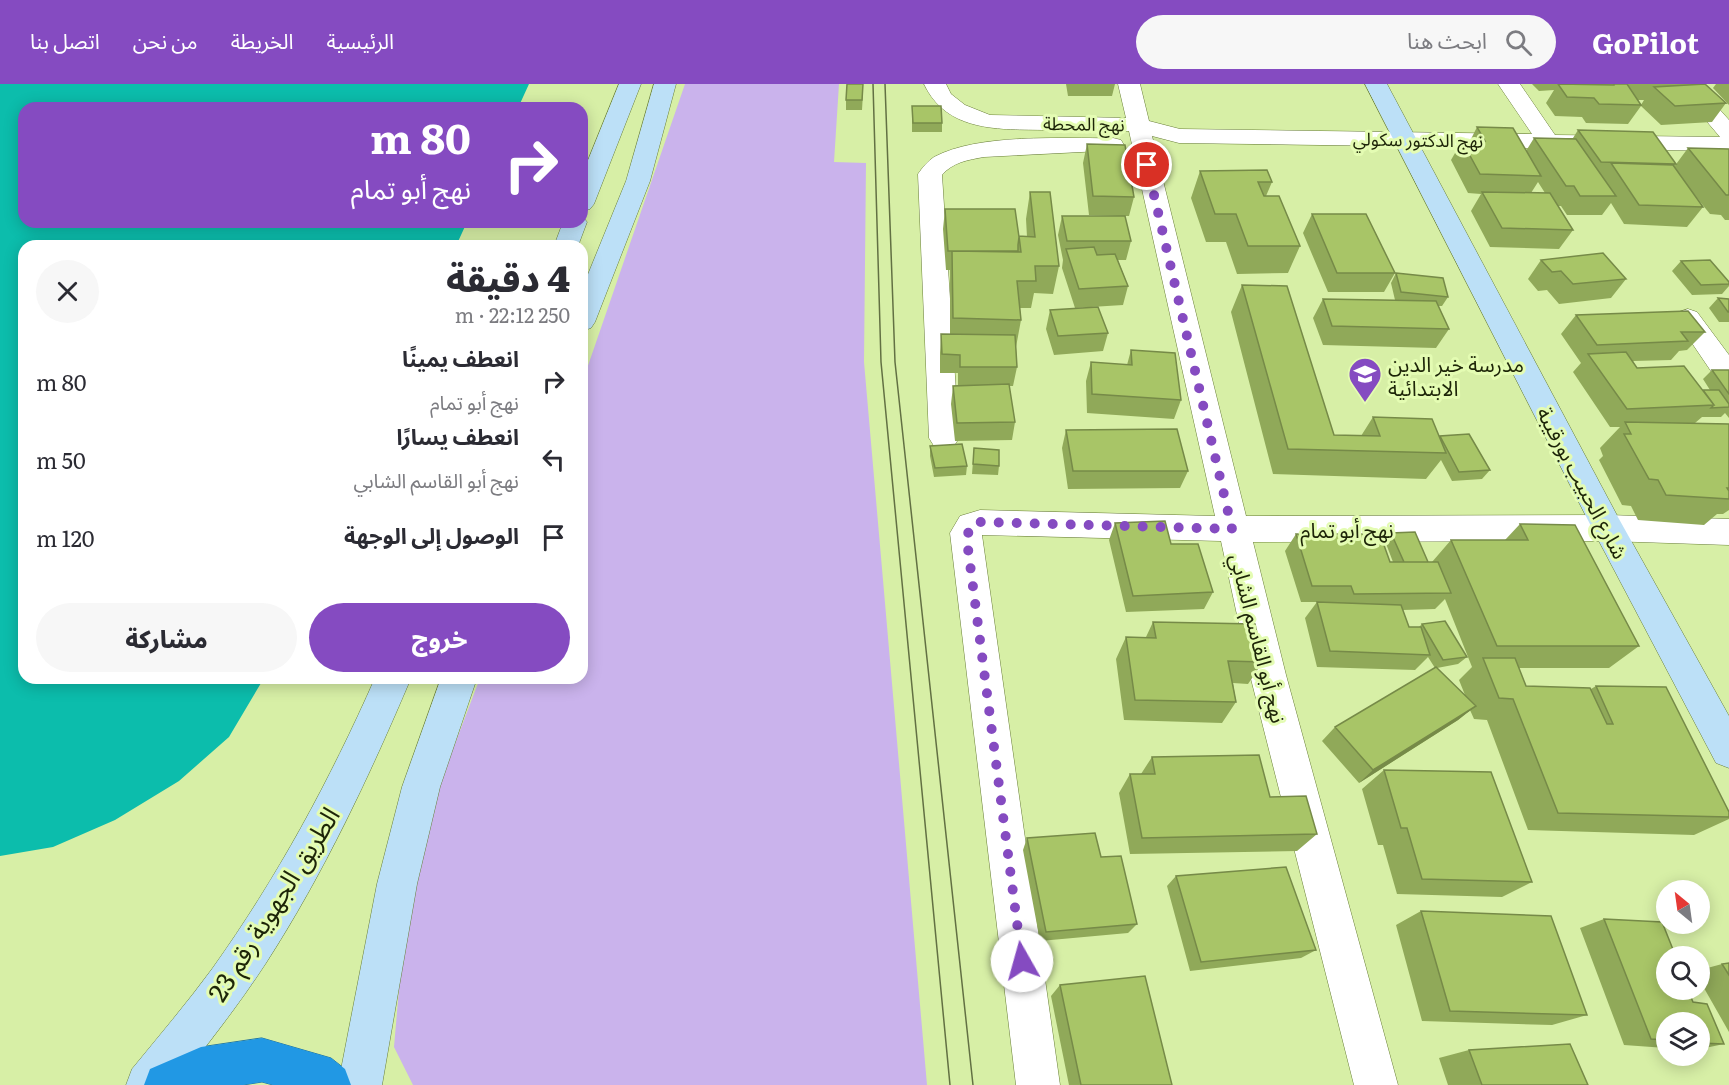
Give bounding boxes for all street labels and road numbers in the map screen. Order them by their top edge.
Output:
street label: نهج المحطة [1043,109,1125,138]
street label: نهج الدكتور سكولي [1353,124,1483,155]
street label: شارع الحبيب بورقيبة [1529,400,1637,565]
street label: نهج أبو تمام [1300,513,1394,547]
street label: نهج أبو القاسم الشابي [1221,550,1296,727]
street label: الطريق الجهوية رقم 23 [196,798,350,1009]

